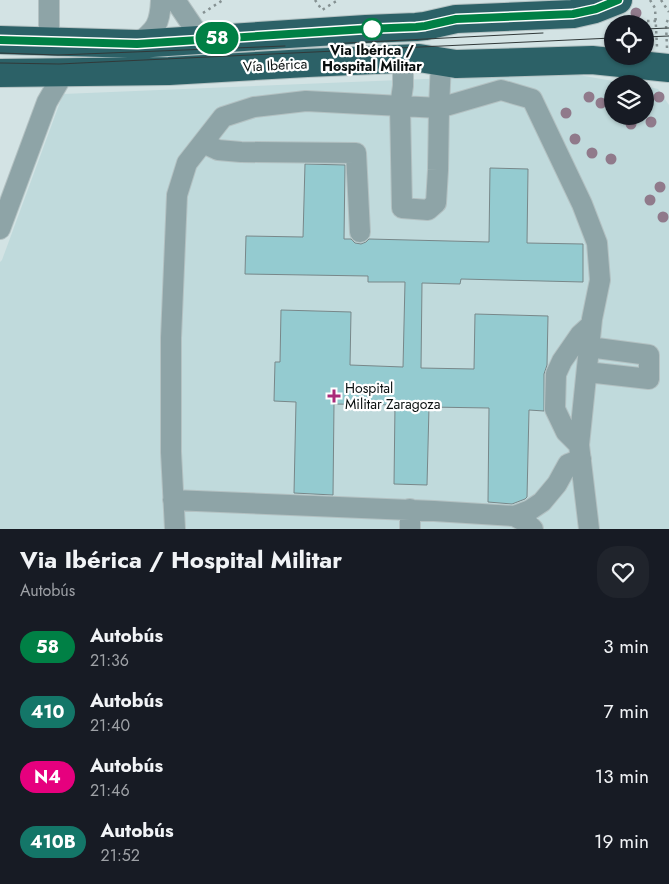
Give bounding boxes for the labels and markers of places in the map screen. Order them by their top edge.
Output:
marker: Via Ibérica / Hospital Militar [361,18,383,40]
place label: Via Ibérica / Hospital Militar [322,40,422,76]
place label: Hospital Militar Zaragoza [345,378,440,414]
marker: Hospital Militar Zaragoza [327,389,341,403]

